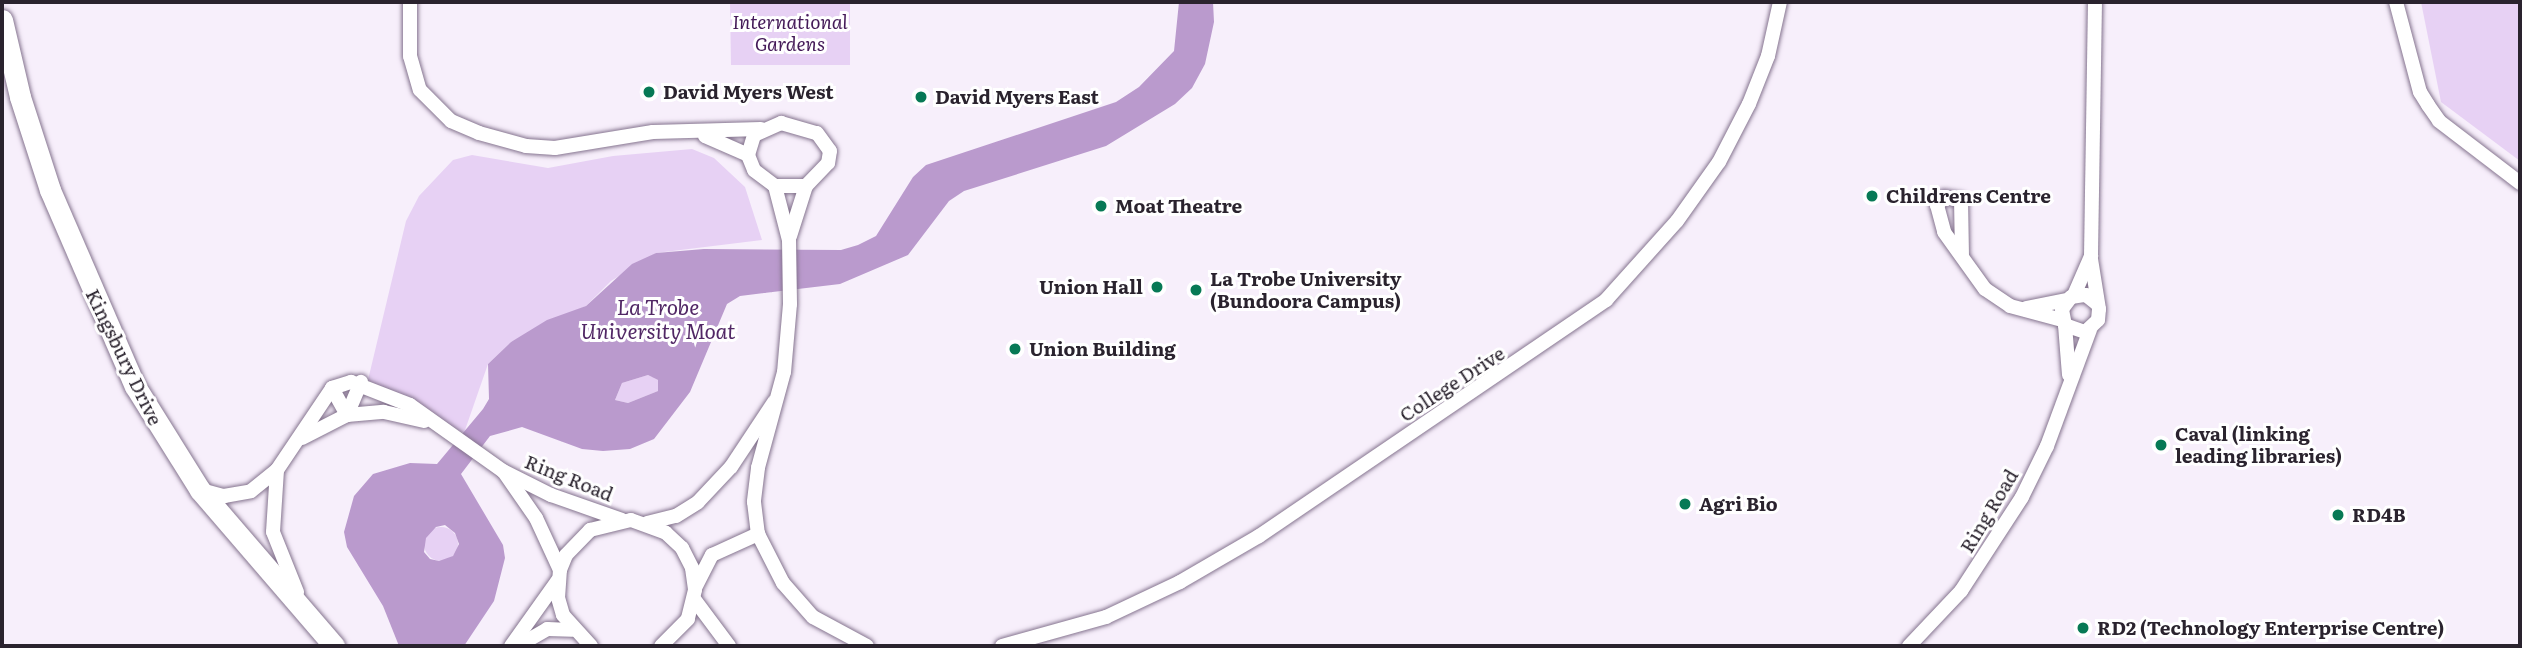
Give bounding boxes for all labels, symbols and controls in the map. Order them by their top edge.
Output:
park label: International Gardens [732,11,848,55]
place label: David Myers West [663,81,834,103]
marker: David Myers West [641,84,657,100]
place label: David Myers East [935,86,1099,108]
marker: David Myers East [913,89,929,105]
place label: Childrens Centre [1886,185,2051,207]
marker: Childrens Centre [1864,188,1880,204]
place label: Moat Theatre [1115,195,1242,217]
marker: Moat Theatre [1093,198,1109,214]
place label: La Trobe University (Bundoora Campus) [1210,268,1402,312]
place label: Union Hall [1039,276,1143,298]
marker: Union Hall [1149,279,1165,295]
marker: La Trobe University (Bundoora Campus) [1188,282,1204,298]
street label: Kingsbury Drive [81,285,167,429]
water label: La Trobe University Moat [581,293,735,343]
place label: Union Building [1029,338,1176,360]
marker: Union Building [1007,341,1023,357]
street label: College Drive [1395,342,1509,426]
place label: Caval (linking leading libraries) [2175,423,2342,467]
marker: Caval (linking leading libraries) [2153,437,2169,453]
street label: Ring Road [522,450,616,506]
street label: Ring Road [1955,465,2023,557]
place label: Agri Bio [1699,493,1778,515]
marker: Agri Bio [1677,496,1693,512]
place label: RD4B [2352,504,2406,526]
marker: RD4B [2330,507,2346,523]
place label: RD2 (Technology Enterprise Centre) [2097,617,2444,639]
marker: RD2 (Technology Enterprise Centre) [2075,620,2091,636]

